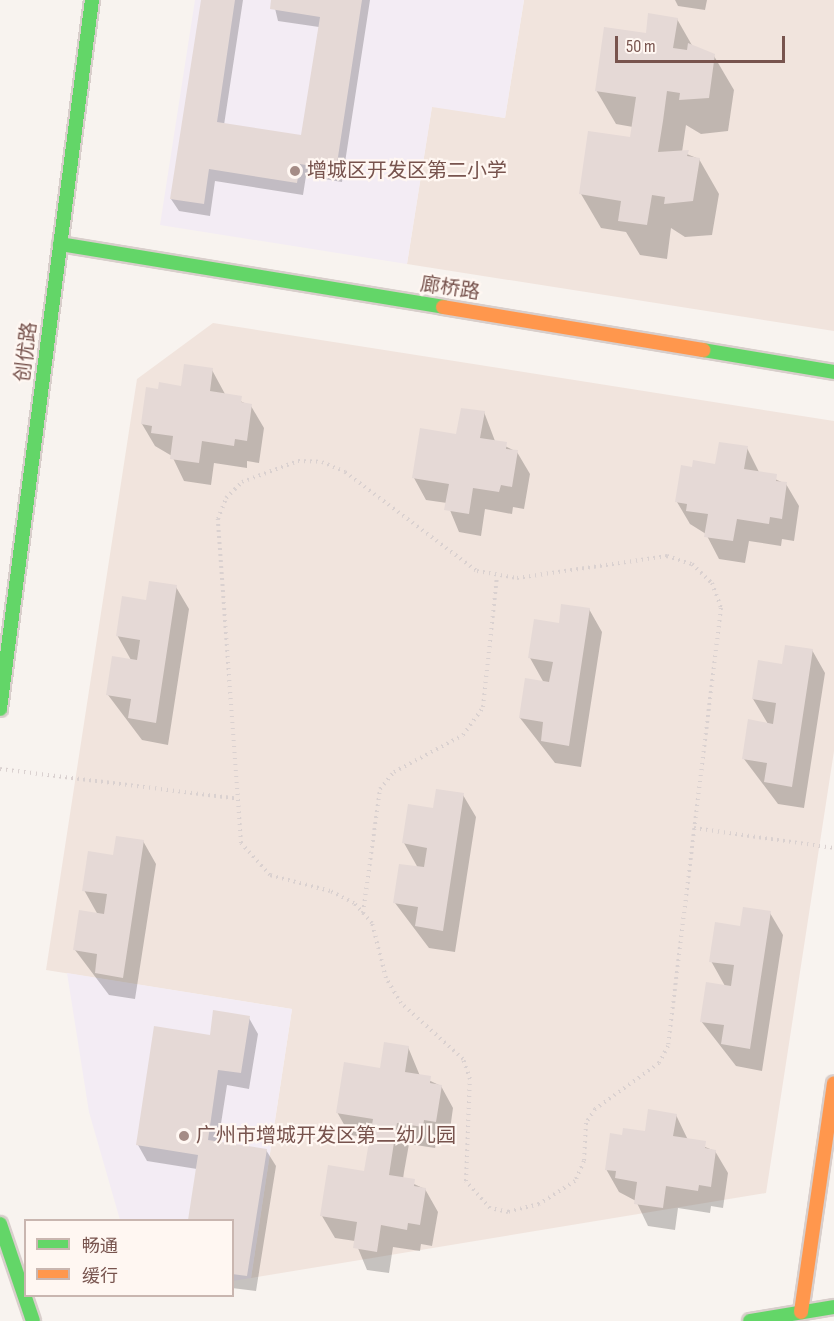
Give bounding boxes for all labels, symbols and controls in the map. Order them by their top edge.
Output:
scale bar [618,24,788,62]
text: 50 m [626,36,656,57]
place label: 增城区开发区第二小学 [307,159,507,183]
marker: 增城区开发区第二小学 [288,164,302,178]
street label: 廊桥路 [418,272,482,306]
street label: 创优路 [11,321,43,383]
place label: 广州市增城开发区第二幼儿园 [196,1124,456,1148]
marker: 广州市增城开发区第二幼儿园 [177,1129,191,1143]
legend [24,1219,234,1297]
text: 畅通 [82,1236,118,1257]
text: 缓行 [82,1266,118,1287]

